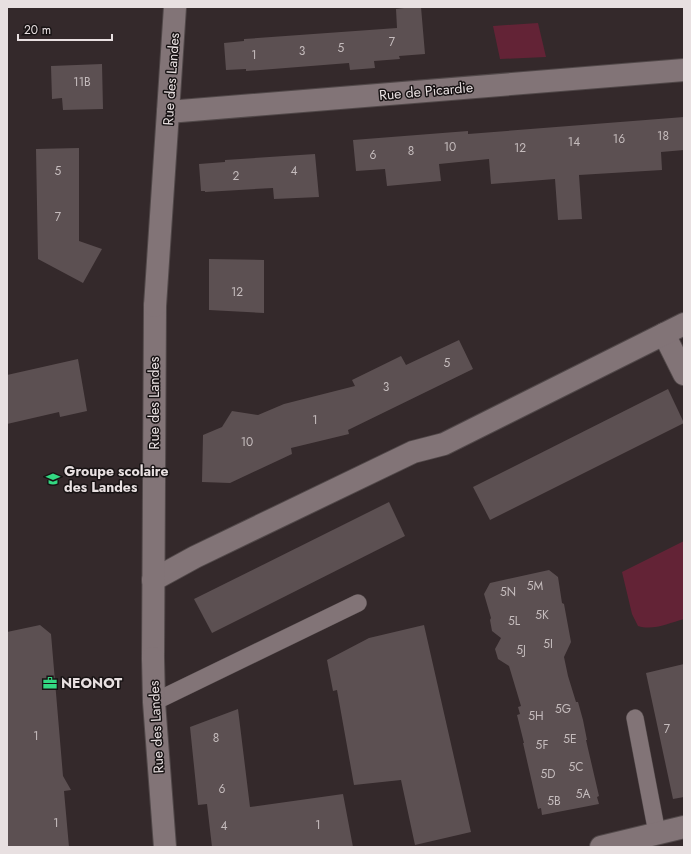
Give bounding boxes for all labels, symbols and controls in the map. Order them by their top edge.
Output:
scale bar [18,16,112,42]
text: 20 m [24,21,51,39]
street label: Rue des Landes [158,32,184,126]
house number: 7 [389,33,396,51]
house number: 5 [338,39,345,57]
house number: 3 [299,42,306,60]
house number: 1 [251,46,257,64]
house number: 11B [73,73,91,91]
street label: Rue de Picardie [378,77,474,105]
house number: 18 [657,127,669,145]
house number: 16 [613,130,625,148]
house number: 14 [568,133,580,151]
house number: 10 [444,138,456,156]
house number: 12 [514,139,526,157]
house number: 8 [408,142,414,160]
house number: 6 [370,146,377,164]
house number: 5 [55,162,62,180]
house number: 4 [291,162,298,180]
house number: 2 [233,167,240,185]
house number: 7 [55,208,62,226]
house number: 12 [231,283,243,301]
house number: 5 [444,354,451,372]
street label: Rue des Landes [144,356,164,449]
house number: 3 [383,378,390,396]
house number: 1 [312,411,318,429]
house number: 10 [241,433,253,451]
place label: Groupe scolaire des Landes [64,461,168,497]
school or university icon: Groupe scolaire des Landes [45,471,61,487]
house number: 5M [527,577,544,595]
house number: 5N [500,583,516,601]
house number: 5K [535,606,549,624]
house number: 5L [508,612,521,630]
house number: 5I [543,635,553,653]
house number: 5J [516,641,526,659]
place label: NEONOT [61,673,122,693]
office icon: NEONOT [42,675,58,691]
street label: Rue des Landes [144,680,168,774]
house number: 5G [555,700,571,718]
house number: 5H [528,707,544,725]
house number: 7 [664,720,671,738]
house number: 1 [33,727,39,745]
house number: 8 [213,729,219,747]
house number: 5E [563,730,577,748]
house number: 5F [536,736,548,754]
house number: 5C [569,758,584,776]
house number: 5D [541,765,555,783]
house number: 6 [219,780,226,798]
house number: 5A [576,785,590,803]
house number: 5B [547,792,561,810]
house number: 1 [53,814,59,832]
house number: 1 [315,816,321,834]
house number: 4 [221,817,228,835]

